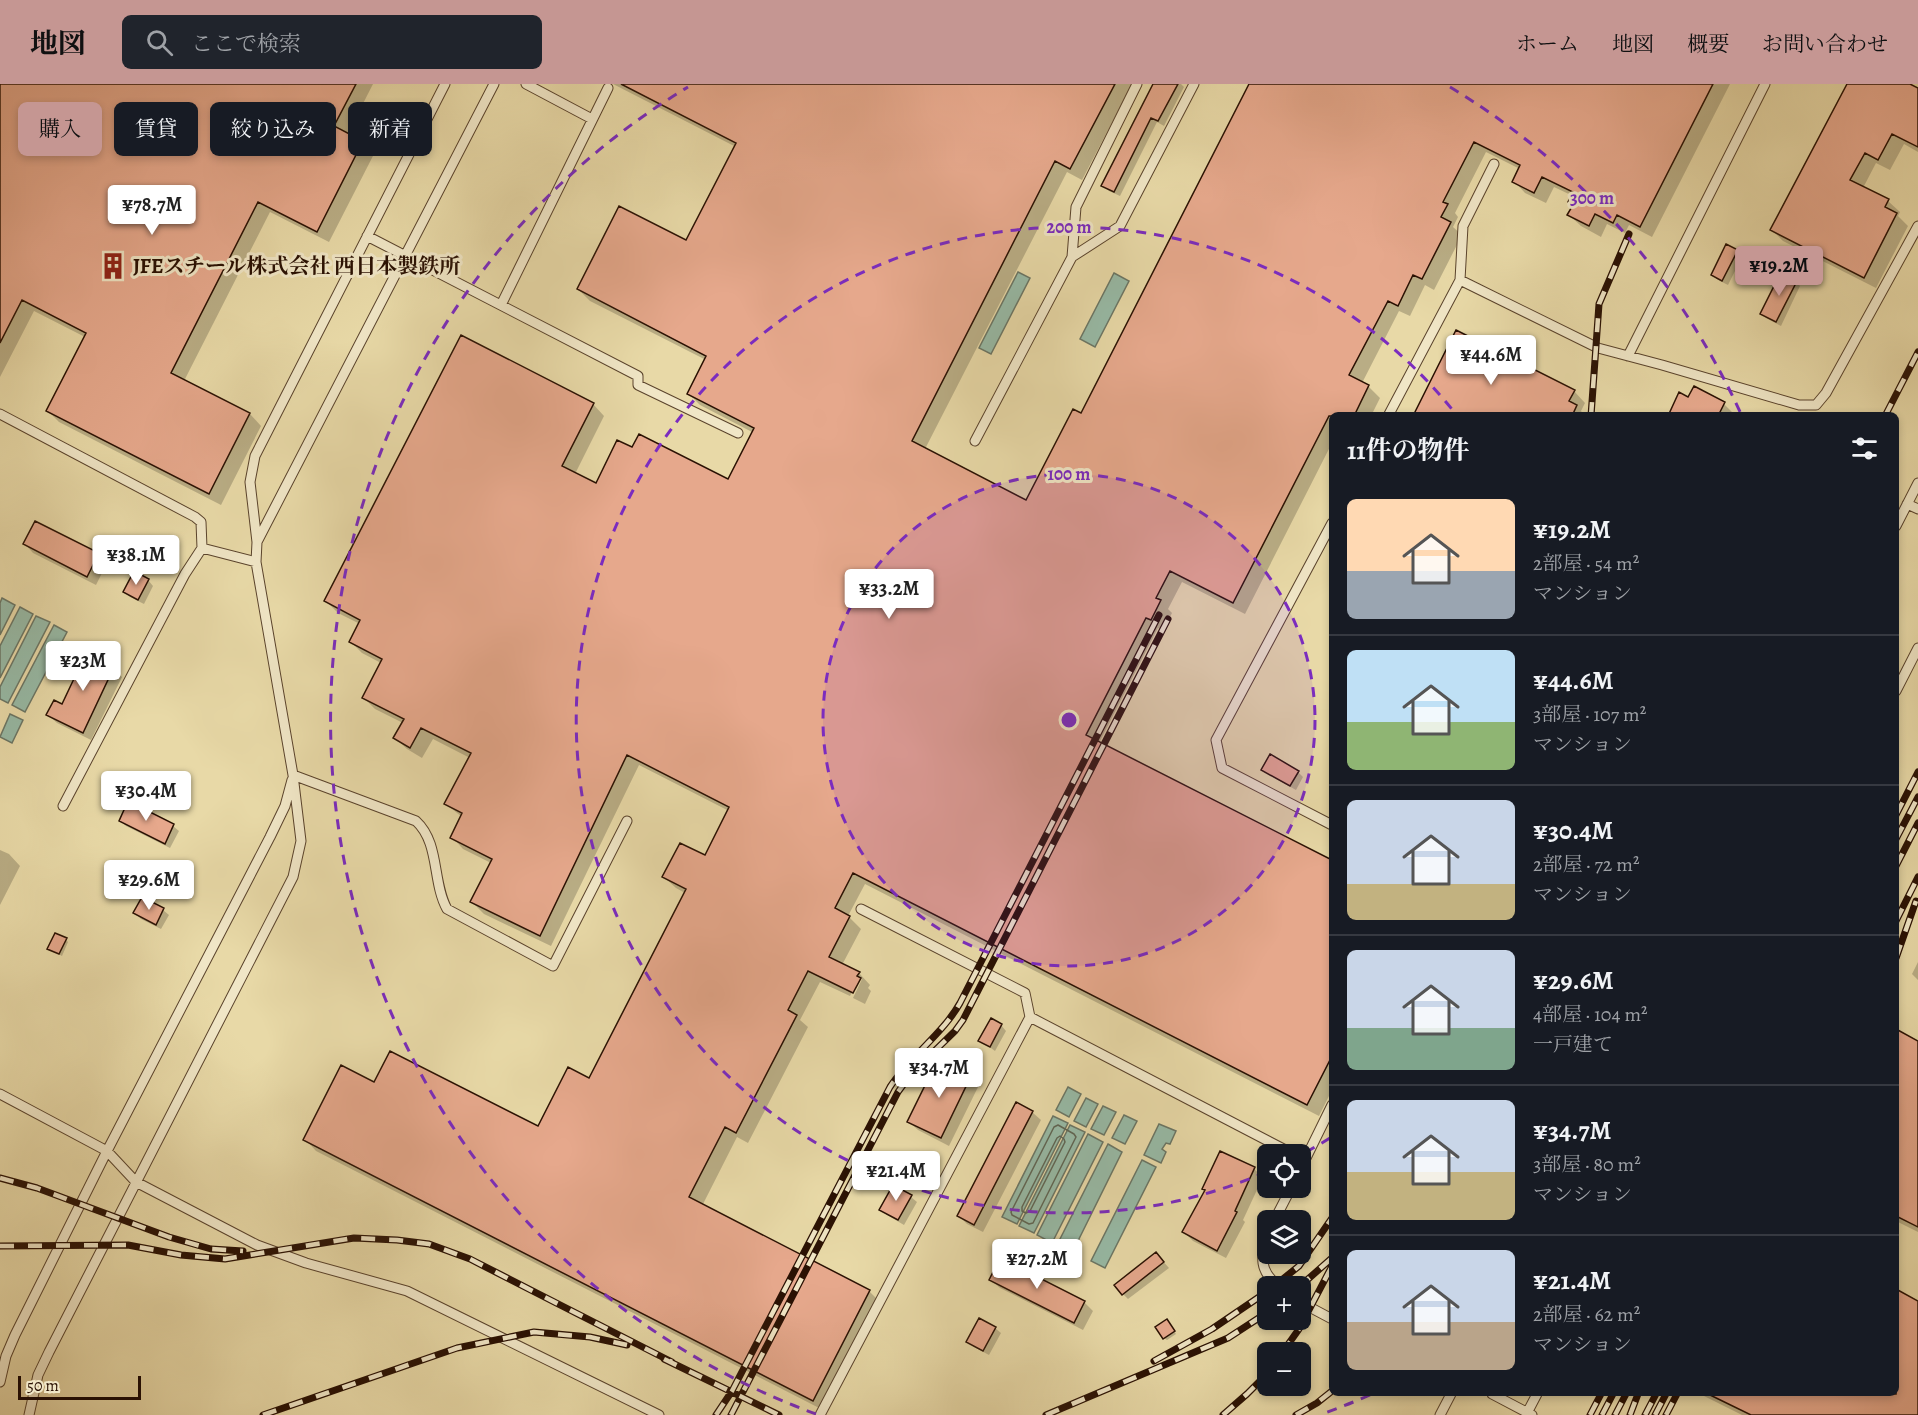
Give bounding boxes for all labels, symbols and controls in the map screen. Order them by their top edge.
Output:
search box [122,15,542,69]
text: 地図 [30,25,86,63]
icon: search [143,26,176,59]
text: ここで検索 [191,29,301,59]
text: ホーム [1516,30,1579,58]
text: 地図 [1612,30,1654,58]
text: 概要 [1687,30,1729,58]
text: お問い合わせ [1762,30,1888,58]
chip: 購入 [18,102,102,156]
chip: 賃貸 [114,102,198,156]
chip: 絞り込み [210,102,336,156]
chip: 新着 [348,102,432,156]
pin: ¥78.7M [103,185,201,236]
text: 300 m [1570,186,1614,210]
text: ¥78.7M [122,191,182,218]
text: 200 m [1046,215,1092,239]
pin: ¥19.2M [1730,246,1828,297]
building icon: JFEスチール株式会社 西日本製鉄所 [98,251,128,281]
place label: JFEスチール株式会社 西日本製鉄所 [133,252,460,280]
text: ¥19.2M [1749,252,1809,279]
pin: ¥44.6M [1442,335,1540,386]
text: ¥44.6M [1460,341,1522,368]
icon: filters [1848,432,1881,465]
text: 11件の物件 [1347,433,1470,468]
text: 100 m [1048,462,1090,486]
text: ¥19.2M [1533,512,1611,547]
icon: home [1395,523,1467,595]
pin: ¥38.1M [87,535,185,586]
text: ¥38.1M [106,541,166,568]
text: 2部屋 · 54 m² [1533,550,1639,577]
pin: ¥33.2M [840,569,938,620]
text: ¥33.2M [859,575,919,602]
text: マンション [1533,580,1632,607]
pin: ¥23M [47,641,119,692]
text: ¥23M [60,647,106,674]
text: ¥44.6M [1533,663,1614,698]
icon: home [1395,674,1467,746]
text: 3部屋 · 107 m² [1533,701,1646,728]
centre of rings [1059,710,1079,730]
text: マンション [1533,731,1632,758]
pin: ¥30.4M [97,771,195,822]
text: ¥30.4M [115,777,177,804]
text: ¥30.4M [1533,813,1613,848]
icon: home [1395,824,1467,896]
text: 2部屋 · 72 m² [1533,851,1639,878]
pin: ¥29.6M [100,860,198,911]
text: ¥29.6M [118,866,180,893]
text: マンション [1533,881,1632,908]
text: ¥29.6M [1533,963,1614,998]
icon: home [1395,974,1467,1046]
text: 4部屋 · 104 m² [1533,1001,1648,1028]
text: 一戸建て [1533,1031,1613,1058]
pin: ¥34.7M [890,1048,988,1099]
text: ¥34.7M [909,1054,969,1081]
text: ¥34.7M [1533,1113,1611,1148]
icon: home [1395,1124,1467,1196]
map controls [1257,1144,1311,1396]
button: locate [1257,1144,1311,1198]
pin: ¥21.4M [847,1151,945,1202]
text: 3部屋 · 80 m² [1533,1151,1641,1178]
text: ¥21.4M [866,1157,926,1184]
text: マンション [1533,1181,1632,1208]
button: layers [1257,1210,1311,1264]
pin: ¥27.2M [988,1239,1086,1290]
text: ¥27.2M [1006,1245,1068,1272]
text: ¥21.4M [1533,1263,1611,1298]
icon: home [1395,1274,1467,1346]
button: + [1257,1276,1311,1330]
text: 2部屋 · 62 m² [1533,1301,1640,1328]
text: マンション [1533,1331,1632,1358]
button: − [1257,1342,1311,1396]
scale bar [18,1373,141,1400]
text: 50 m [27,1375,59,1397]

